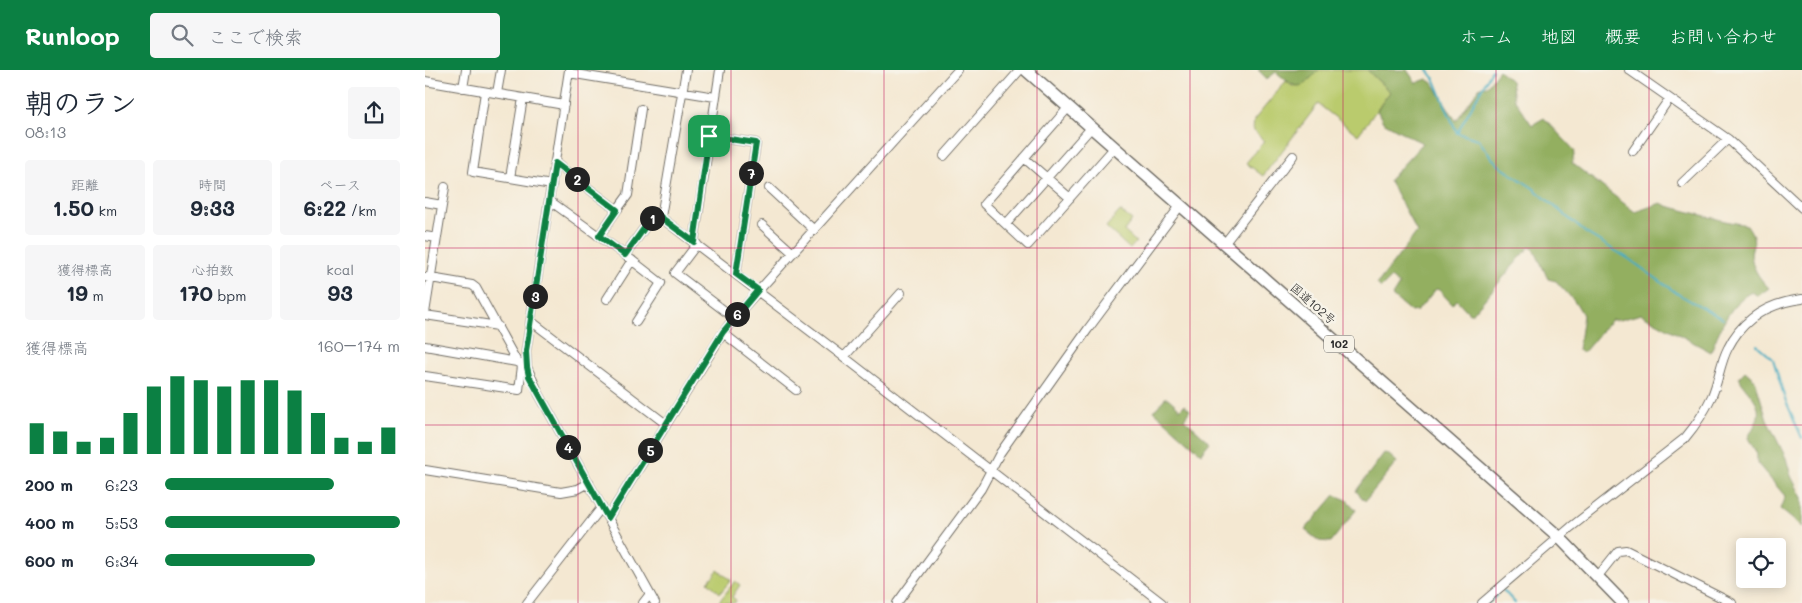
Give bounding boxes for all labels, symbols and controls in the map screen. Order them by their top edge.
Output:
search box [150,13,500,58]
text: Runloop [25,20,120,51]
icon: search [168,21,196,49]
text: ここで検索 [208,24,303,49]
text: ホーム [1460,24,1513,48]
text: 地図 [1541,24,1577,48]
text: 概要 [1605,24,1641,48]
text: お問い合わせ [1669,24,1777,48]
text: 朝のラン [25,84,137,120]
button: share [348,87,400,139]
pin [688,115,730,157]
text: 08:13 [25,121,66,142]
icon: arrive [695,122,723,150]
pin: 7 [739,160,763,186]
text: 7 [748,164,755,183]
pin: 2 [565,166,589,192]
text: 2 [574,170,581,189]
text: 距離 [71,175,99,194]
text: 時間 [198,175,226,194]
text: ペース [320,175,361,194]
text: 1.50 [53,194,94,221]
text: 9:33 [190,194,235,221]
text: 6:22 [304,194,346,221]
text: km [94,201,117,220]
text: /km [346,201,377,220]
pin: 1 [639,206,665,230]
text: 1 [649,209,656,228]
text: 獲得標高 [57,260,113,279]
text: 心拍数 [191,260,233,279]
text: kcal [326,260,354,279]
text: 19 [66,279,88,306]
text: 170 [179,279,213,306]
text: 93 [328,279,353,306]
street label: 国道102号 [1287,279,1340,327]
pin: 3 [523,284,547,308]
text: m [88,286,104,305]
text: bpm [213,286,246,305]
text: 3 [531,287,540,306]
pin: 6 [725,302,749,326]
text: 6 [733,305,742,324]
text: 160–174 m [317,335,400,356]
road number: 102 [1324,336,1354,352]
text: 獲得標高 [25,337,89,358]
pin: 4 [555,434,581,460]
text: 4 [564,438,573,457]
pin: 5 [637,438,663,462]
text: 5 [646,441,655,460]
text: 200 m [25,474,73,495]
text: 6:23 [105,474,138,495]
text: 400 m [25,512,74,533]
text: 5:53 [105,512,138,533]
map controls [1736,538,1786,588]
button: locate [1736,538,1786,588]
text: 600 m [25,550,74,571]
text: 6:34 [105,550,138,571]

